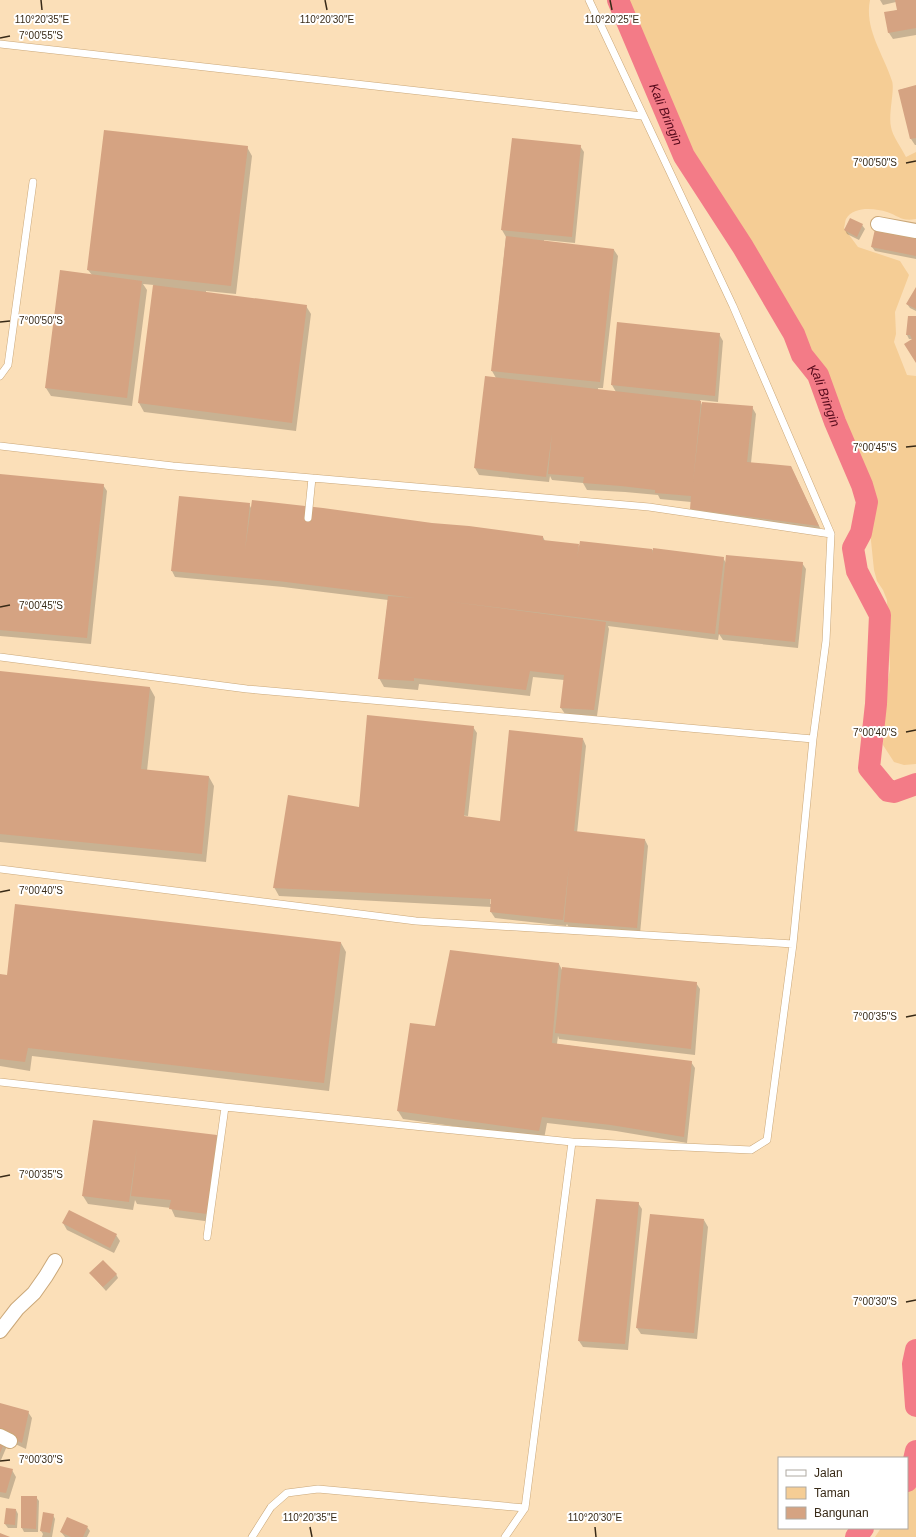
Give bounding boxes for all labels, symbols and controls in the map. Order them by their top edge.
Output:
text: 110°20'35"E [15,14,69,25]
text: 110°20'30"E [300,14,354,25]
text: 110°20'25"E [585,14,639,25]
text: 7°00'55"S [19,30,63,41]
water label: Kali Bringin [646,81,686,148]
text: 7°00'50"S [853,157,897,168]
text: 7°00'50"S [19,315,63,326]
water label: Kali Bringin [804,362,843,429]
text: 7°00'45"S [853,442,897,453]
text: 7°00'45"S [19,600,63,611]
text: 7°00'40"S [853,727,897,738]
text: 7°00'40"S [19,885,63,896]
text: 7°00'35"S [853,1011,897,1022]
text: 7°00'35"S [19,1169,63,1180]
text: 7°00'30"S [853,1296,897,1307]
text: 7°00'30"S [19,1454,63,1465]
legend [778,1457,908,1529]
text: Jalan [814,1466,843,1480]
text: Taman [814,1486,850,1500]
text: Bangunan [814,1506,869,1520]
text: 110°20'35"E [283,1512,337,1523]
text: 110°20'30"E [568,1512,622,1523]

